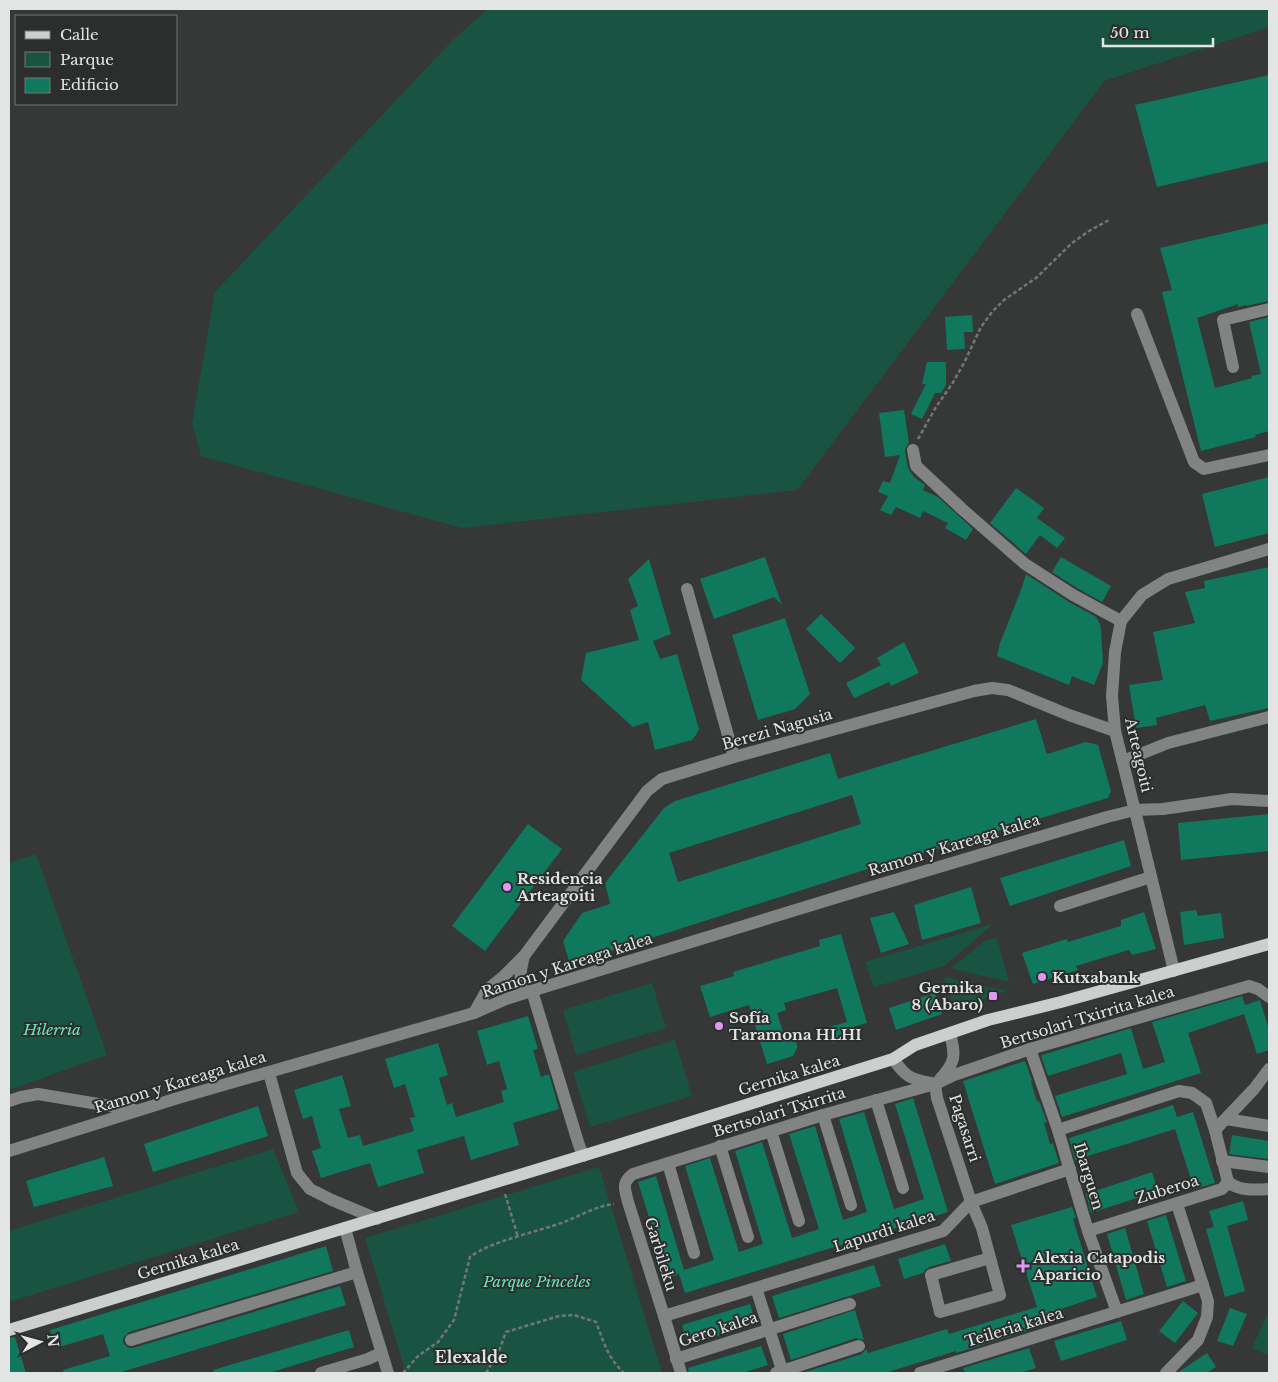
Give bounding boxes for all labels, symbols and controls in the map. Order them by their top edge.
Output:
legend [15,15,178,105]
scale bar [1103,15,1213,47]
text: 50 m [1110,23,1150,42]
text: Calle [60,25,99,44]
text: Parque [60,50,114,69]
text: Edificio [60,75,119,94]
street label: Berezi Nagusia [720,704,835,754]
street label: Arteagoiti [1121,715,1157,794]
street label: Ramon y Kareaga kalea [866,810,1043,880]
place label: Residencia Arteagoiti [516,869,603,905]
marker: Residencia Arteagoiti [501,881,513,893]
street label: Ramon y Kareaga kalea [479,928,655,1002]
place label: Kutxabank [1052,968,1139,987]
marker: Kutxabank [1036,971,1048,983]
place label: Gernika 8 (Abaro) [912,978,983,1014]
street label: Bertsolari Txirrita kalea [998,981,1177,1053]
marker: Gernika 8 (Abaro) [987,990,999,1002]
place label: Sofía Taramona HLHI [729,1008,862,1044]
park label: Hilerria [22,1020,81,1039]
marker: Sofía Taramona HLHI [713,1020,725,1032]
street label: Ramon y Kareaga kalea [92,1047,269,1117]
street label: Gernika kalea [736,1050,843,1099]
street label: Bertsolari Txirrita [710,1083,848,1141]
street label: Pagasarri [945,1092,985,1164]
street label: Ibarguen [1070,1140,1108,1212]
street label: Zuberoa [1133,1170,1202,1208]
street label: Lapurdi kalea [831,1205,938,1256]
street label: Garbileku [641,1215,681,1293]
street label: Gernika kalea [135,1234,242,1283]
place label: Alexia Catapodis Aparicio [1032,1248,1165,1284]
marker: Alexia Catapodis Aparicio [1017,1260,1029,1272]
park label: Parque Pinceles [482,1272,591,1291]
street label: Teileria kalea [963,1303,1066,1351]
street label: Gero kalea [676,1307,761,1351]
north arrow [15,1317,65,1367]
text: N [43,1333,63,1348]
district label: Elexalde [435,1347,507,1367]

